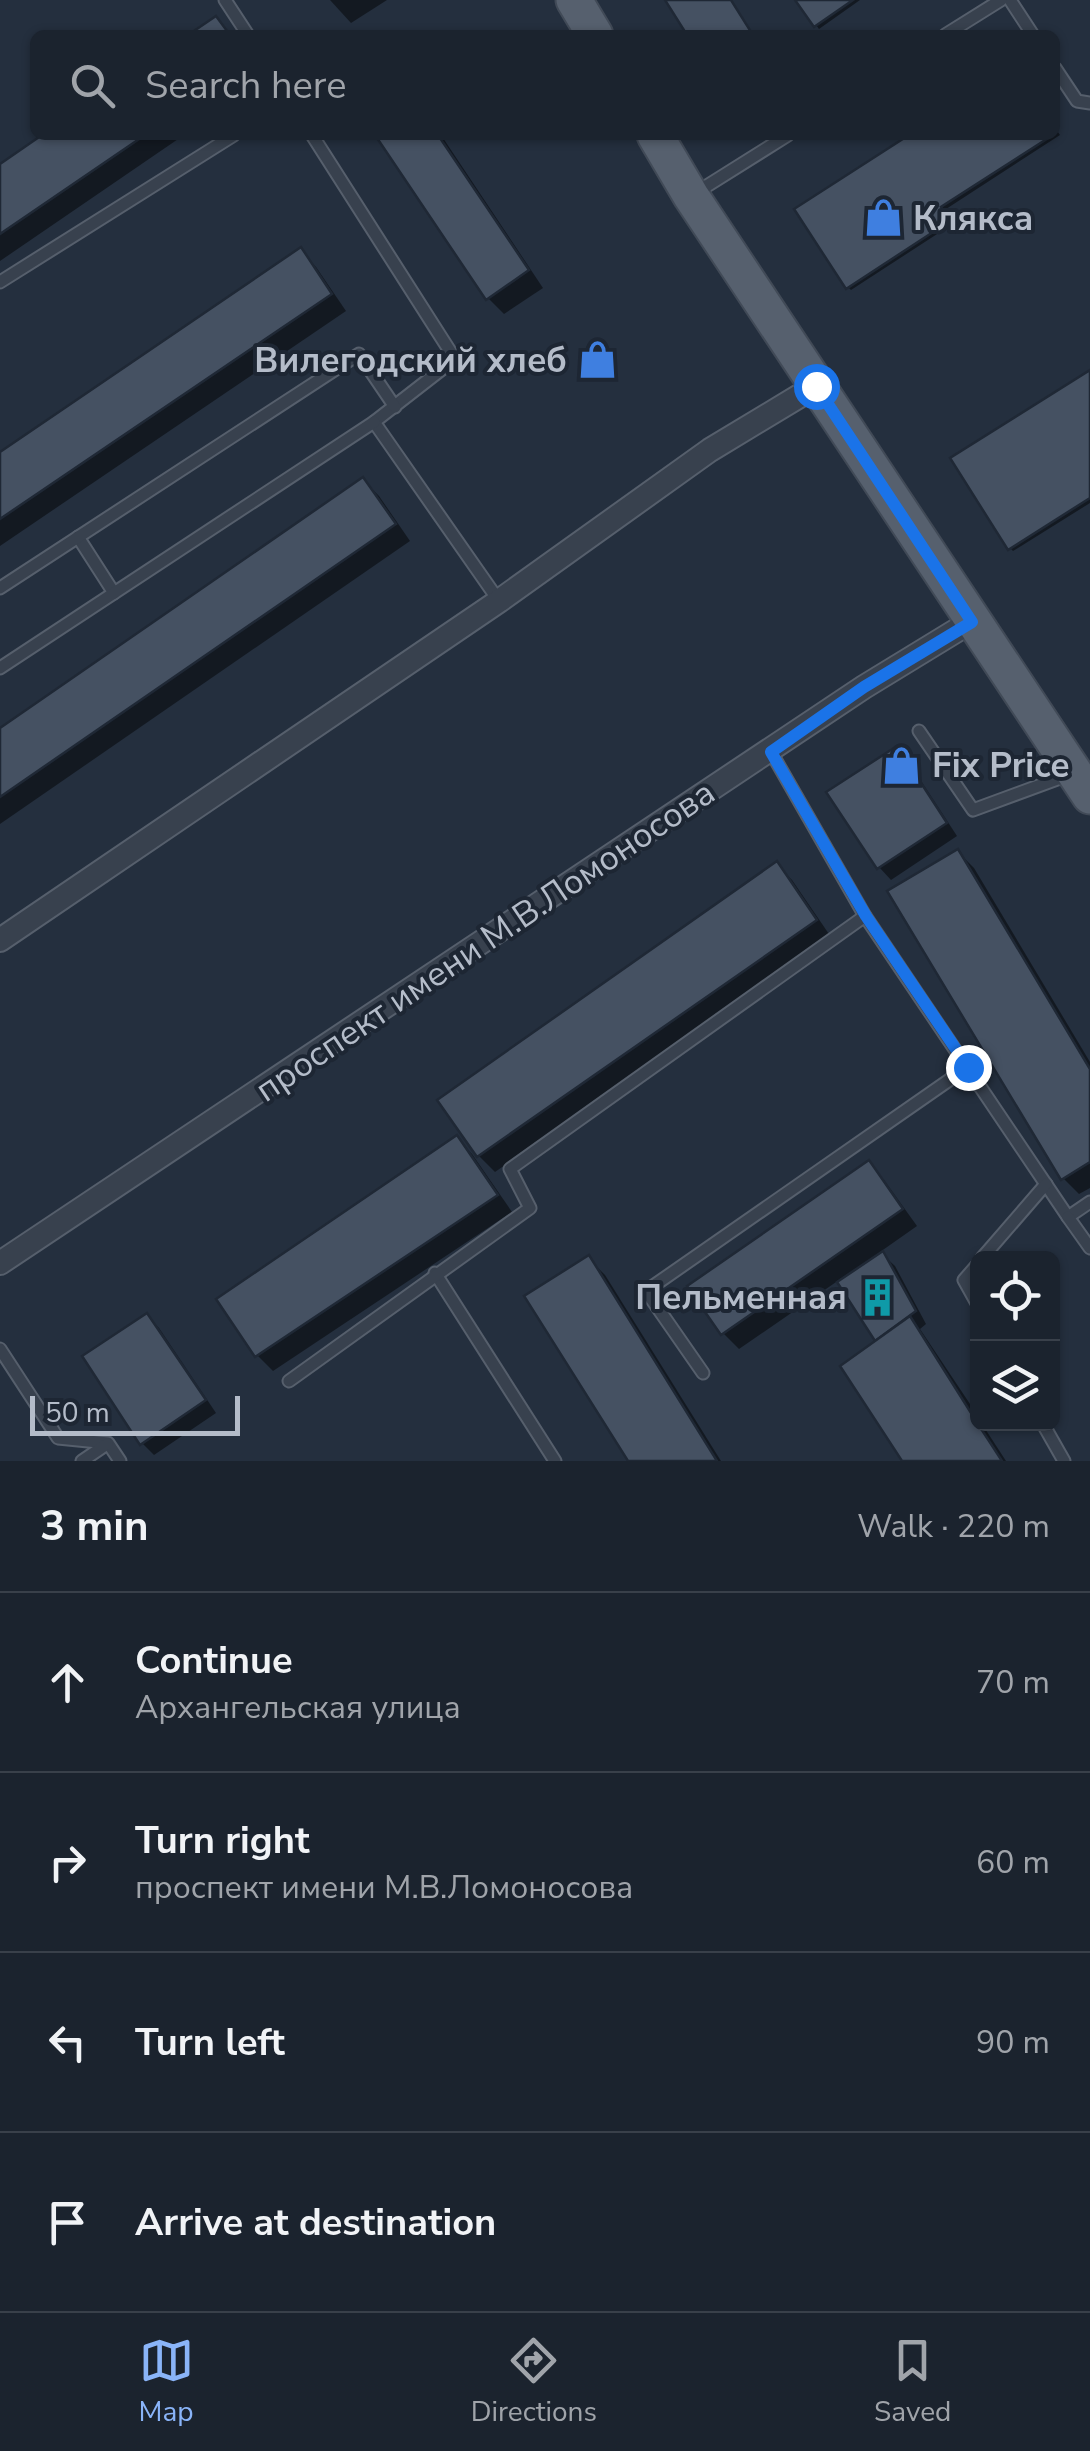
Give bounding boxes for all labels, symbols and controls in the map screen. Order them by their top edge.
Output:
search box [30,30,1060,140]
icon: search [65,58,120,113]
text: Search here [145,60,346,111]
place label: Клякса [913,195,1033,242]
shop icon: Клякса [862,197,904,239]
place label: Вилегодский хлеб [254,337,567,384]
shop icon: Вилегодский хлеб [576,339,618,381]
route start [794,364,840,410]
place label: Fix Price [932,742,1069,789]
shop icon: Fix Price [881,744,923,786]
street label: проспект имени М.В.Ломоносова [246,769,724,1113]
route end [946,1045,992,1091]
map controls [970,1251,1060,1431]
button: locate [970,1251,1060,1341]
place label: Пельменная [635,1274,847,1321]
building icon: Пельменная [856,1276,898,1318]
button: layers [970,1341,1060,1431]
scale bar [30,1391,240,1436]
text: 50 m [45,1394,110,1432]
text: 3 min [40,1498,149,1555]
text: Walk · 220 m [857,1505,1050,1548]
text: Continue [135,1635,293,1686]
icon: ahead [40,1655,95,1710]
text: 70 m [976,1661,1050,1704]
text: Архангельская улица [135,1686,461,1729]
text: Turn right [135,1815,310,1866]
icon: right [40,1835,95,1890]
text: 60 m [976,1841,1050,1884]
text: проспект имени М.В.Ломоносова [135,1866,633,1909]
icon: left [40,2015,95,2070]
text: Turn left [135,2017,285,2068]
text: 90 m [976,2021,1050,2064]
icon: arrive [40,2195,95,2250]
text: Arrive at destination [135,2197,496,2248]
tab: Map [139,2333,194,2431]
tab: Directions [471,2333,597,2431]
tab: Saved [874,2333,951,2431]

